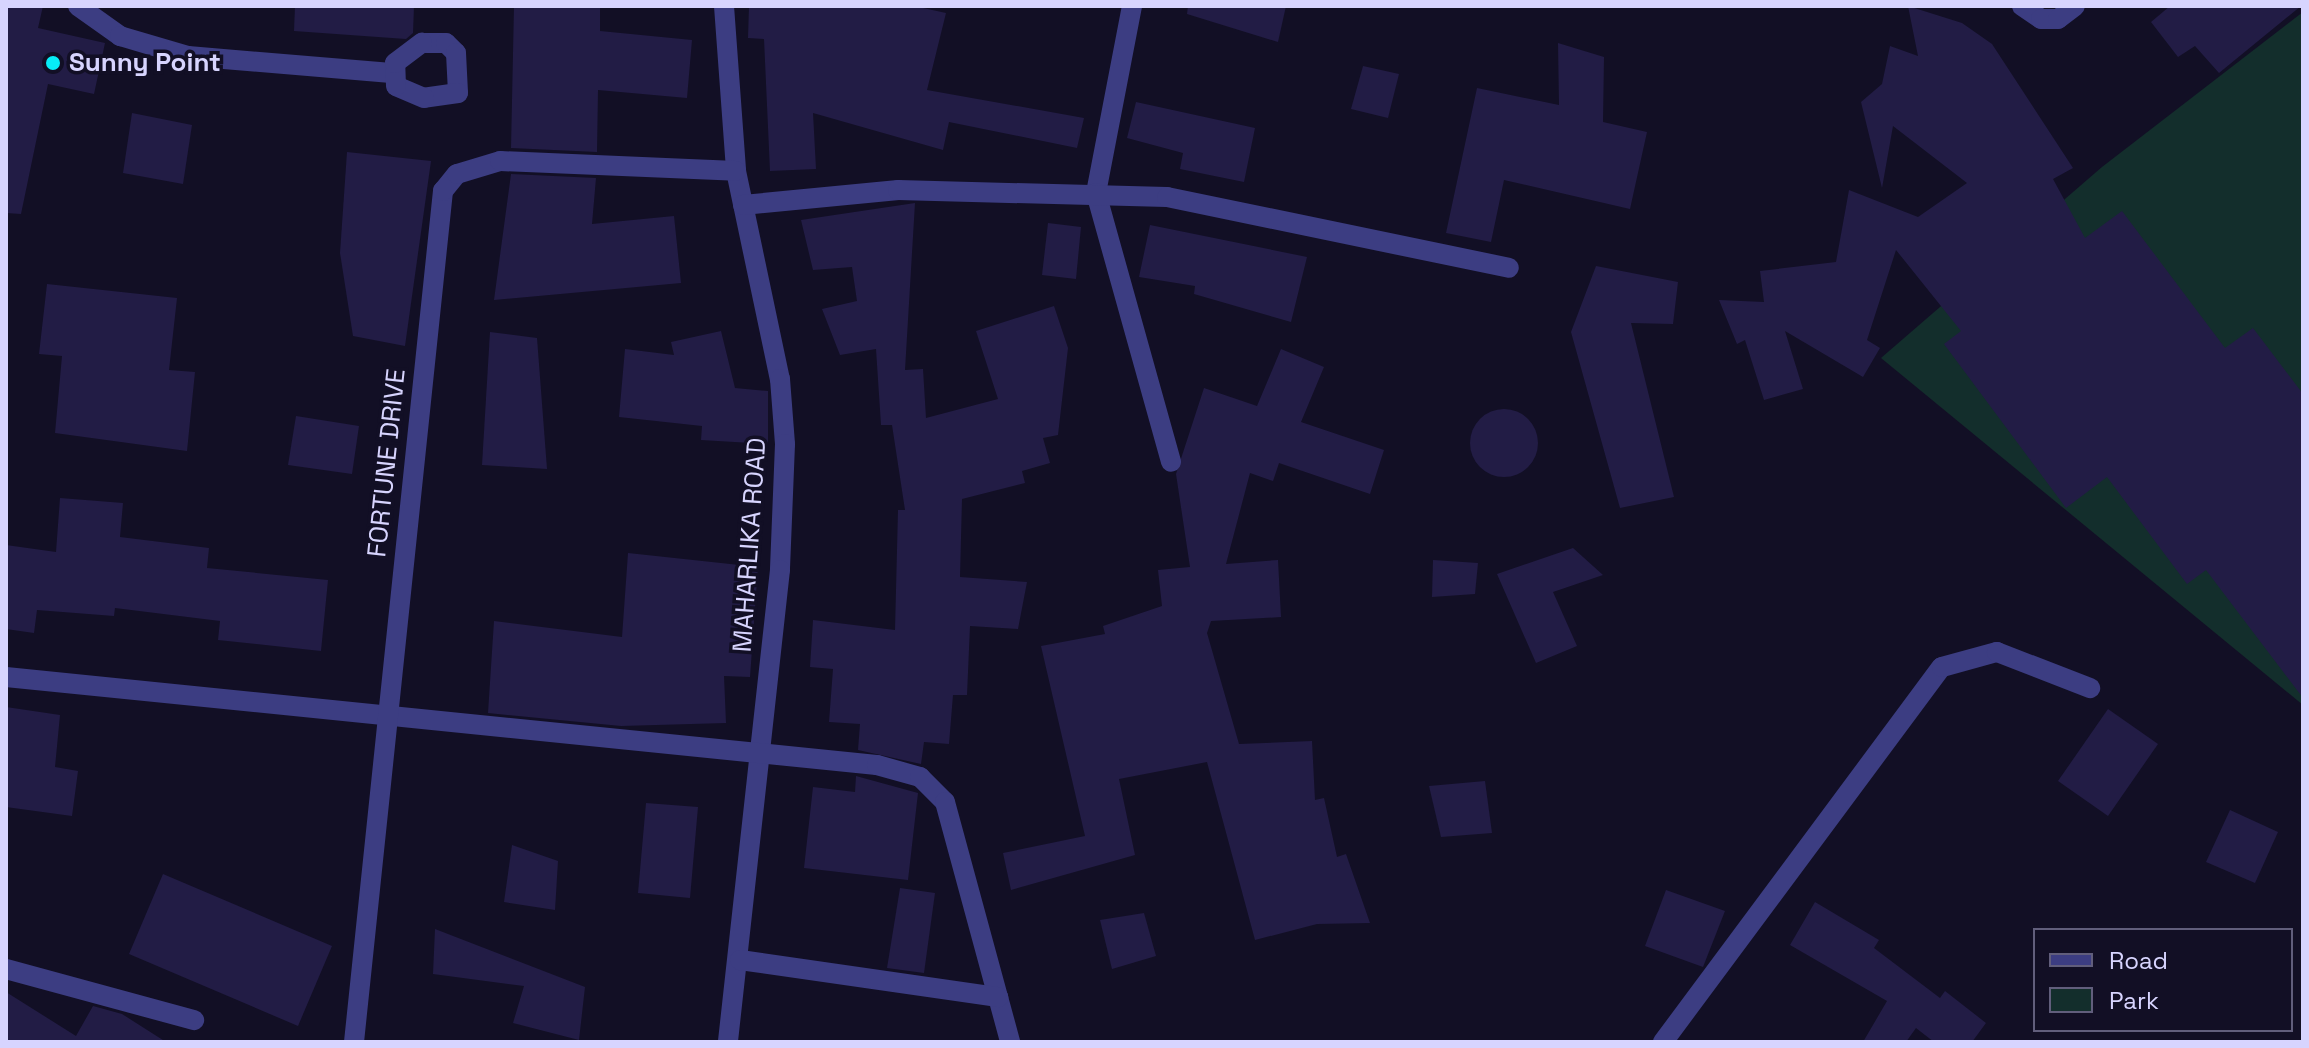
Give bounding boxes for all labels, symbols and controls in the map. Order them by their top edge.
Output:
place label: Sunny Point [69,47,221,79]
marker: Sunny Point [44,54,62,72]
street label: FORTUNE DRIVE [362,367,412,559]
street label: MAHARLIKA ROAD [727,437,773,653]
legend [2033,928,2293,1032]
text: Road [2109,945,2168,976]
text: Park [2109,985,2159,1016]

